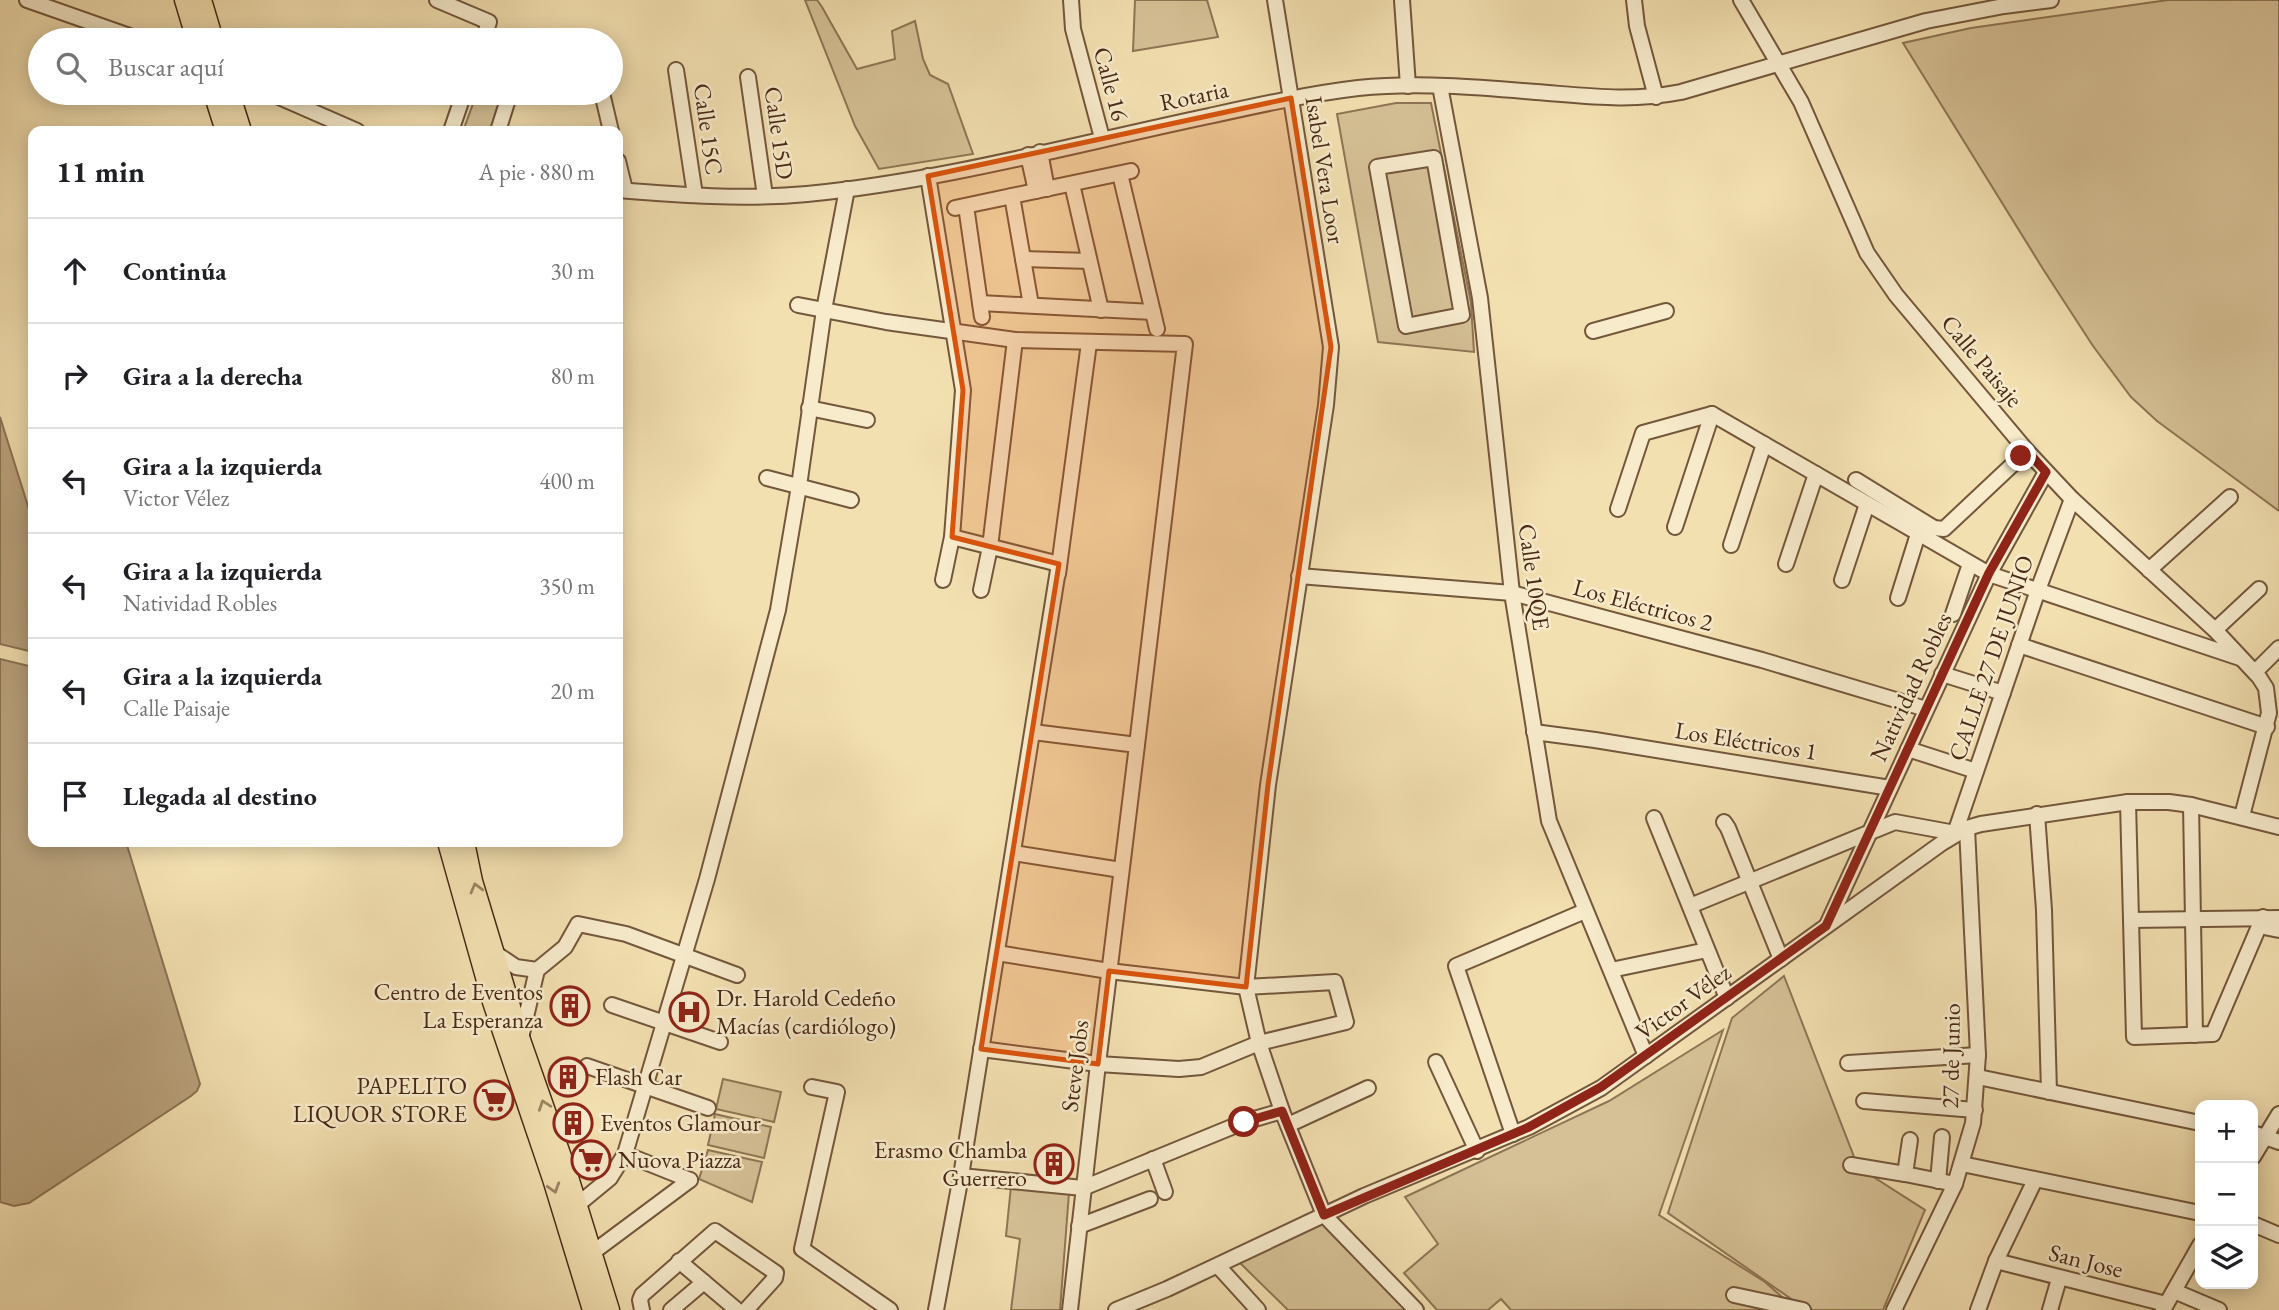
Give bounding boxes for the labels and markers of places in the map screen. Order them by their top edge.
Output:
place label: Centro de Eventos La Esperanza [373,976,543,1035]
place label: Dr. Harold Cedeño Macías (cardiólogo) [716,982,896,1041]
building icon: Centro de Eventos La Esperanza [549,985,591,1027]
hospital icon: Dr. Harold Cedeño Macías (cardiólogo) [668,991,710,1033]
building icon: Flash Car [547,1056,589,1098]
place label: Flash Car [595,1061,682,1092]
place label: PAPELITO LIQUOR STORE [293,1070,467,1129]
supermarket icon: PAPELITO LIQUOR STORE [473,1079,515,1121]
building icon: Eventos Glamour [552,1102,594,1144]
place label: Eventos Glamour [600,1107,761,1138]
place label: Erasmo Chamba Guerrero [874,1134,1027,1193]
supermarket icon: Nuova Piazza [570,1139,612,1181]
building icon: Erasmo Chamba Guerrero [1033,1143,1075,1185]
place label: Nuova Piazza [618,1144,742,1175]

